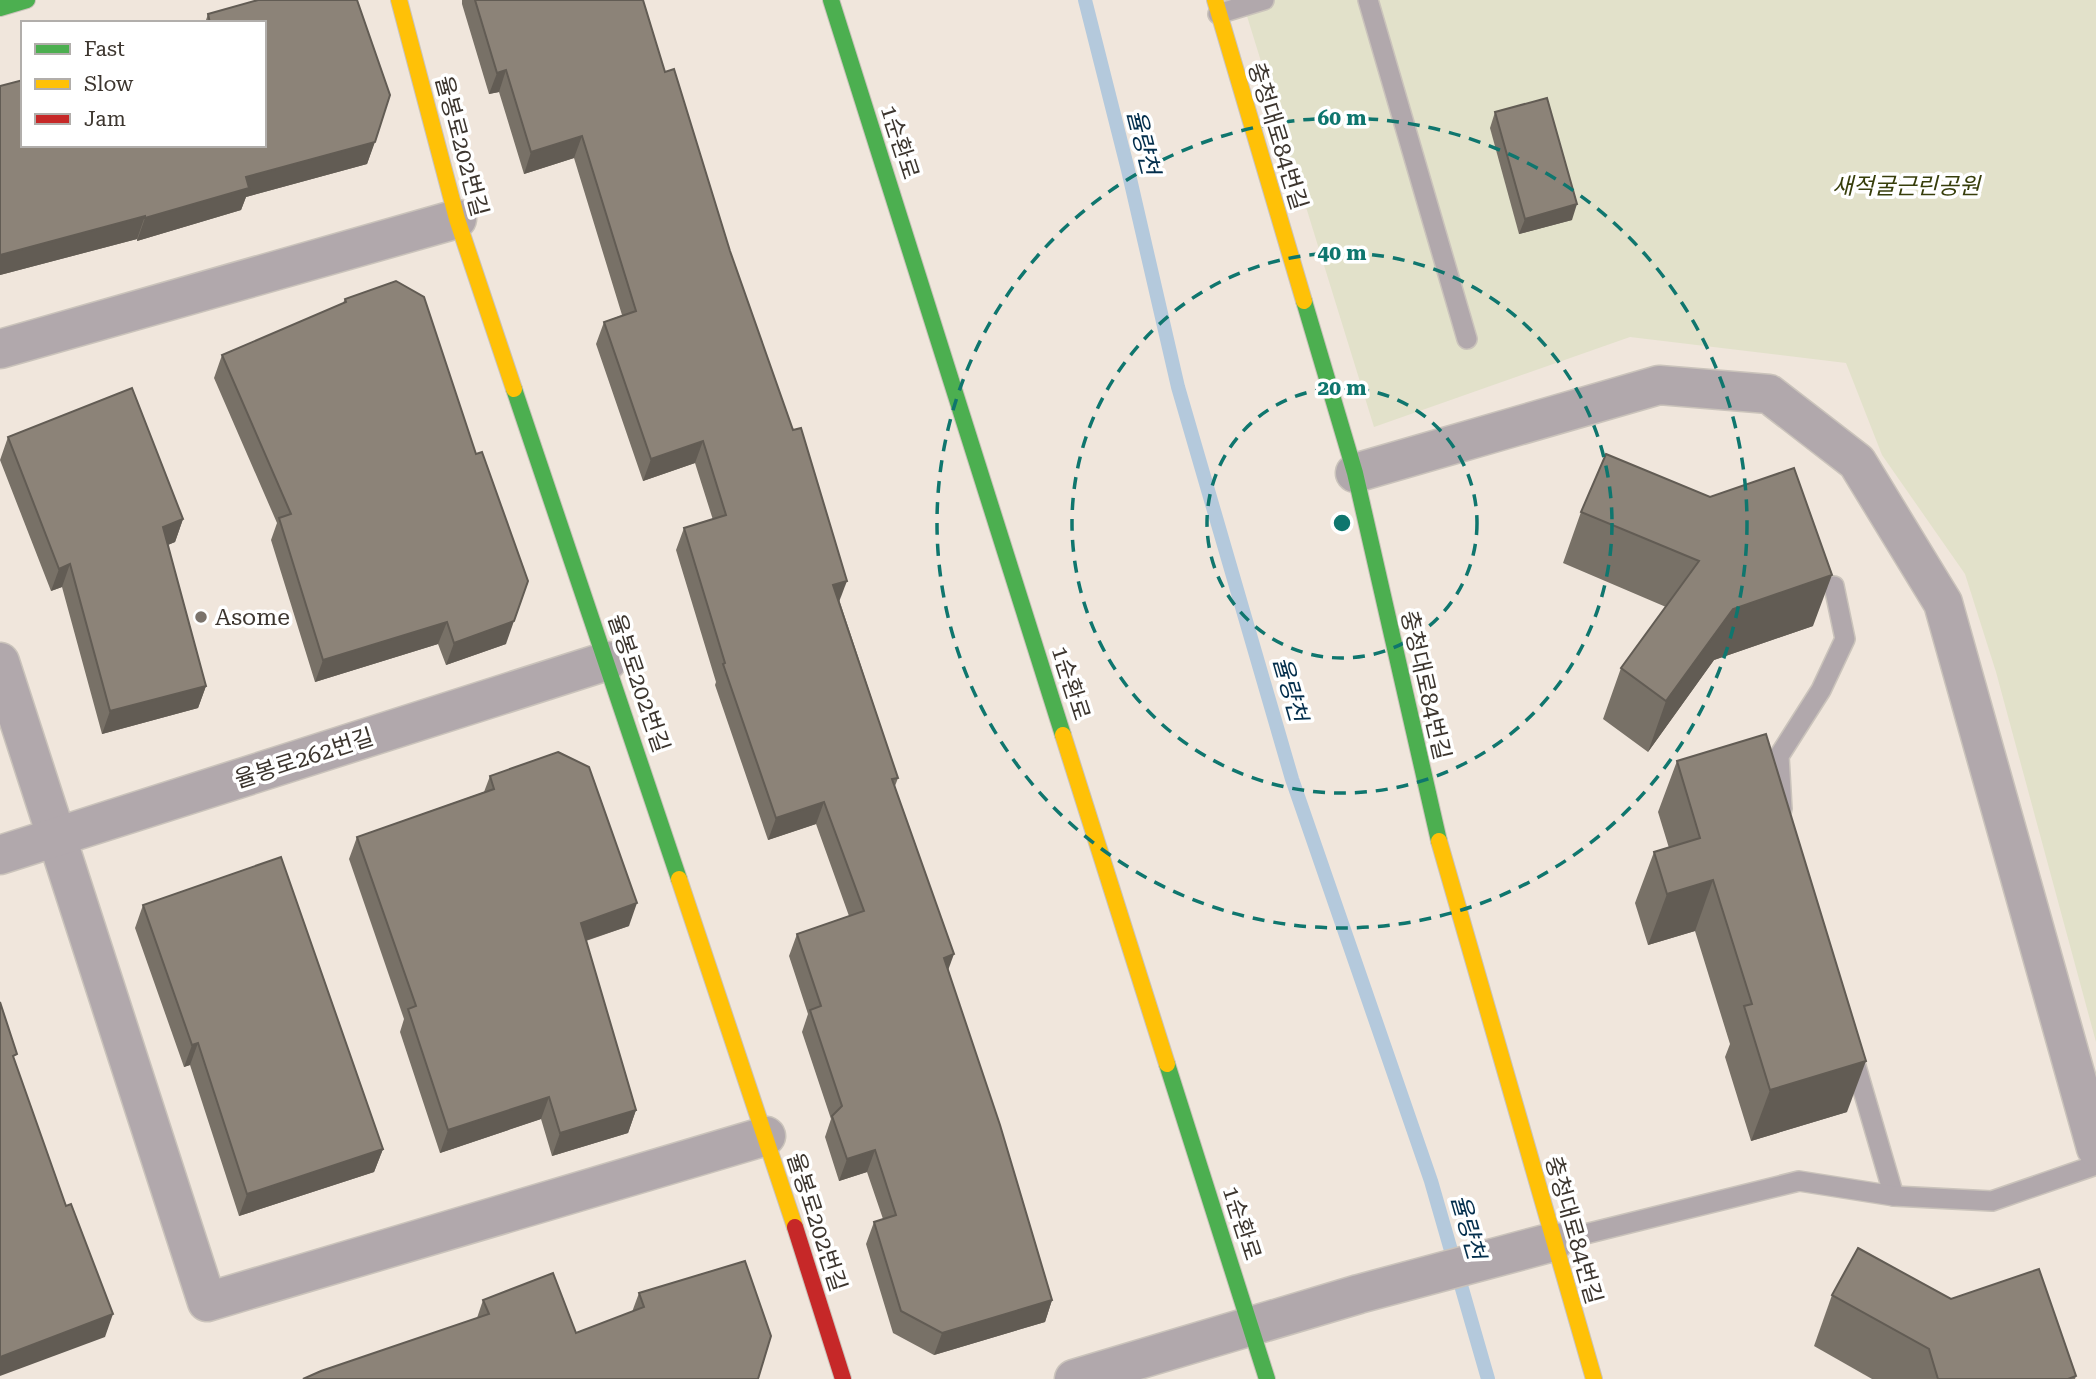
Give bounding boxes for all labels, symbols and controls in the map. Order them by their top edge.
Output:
legend [21,21,266,147]
text: Fast [84,37,125,61]
street label: 충청대로84번길 [1242,59,1313,213]
text: Slow [84,72,134,96]
street label: 율봉로202번길 [430,73,493,219]
street label: 1순환로 [875,102,924,183]
water label: 율량천 [1121,106,1165,180]
text: 60 m [1317,106,1367,130]
text: Jam [84,107,126,131]
park label: 새적굴근린공원 [1832,173,1982,200]
text: 40 m [1317,241,1367,265]
text: 20 m [1317,376,1367,400]
centre of rings [1330,511,1354,535]
place label: Asome [215,604,290,631]
street label: 충청대로84번길 [1395,608,1456,763]
marker: Asome [193,609,209,625]
street label: 율봉로202번길 [602,610,675,756]
street label: 1순환로 [1046,643,1095,724]
water label: 율량천 [1267,653,1313,727]
street label: 율봉로262번길 [231,723,377,794]
street label: 율봉로202번길 [781,1149,852,1295]
street label: 충청대로84번길 [1539,1153,1608,1307]
street label: 1순환로 [1217,1183,1266,1264]
water label: 율량천 [1445,1191,1491,1265]

